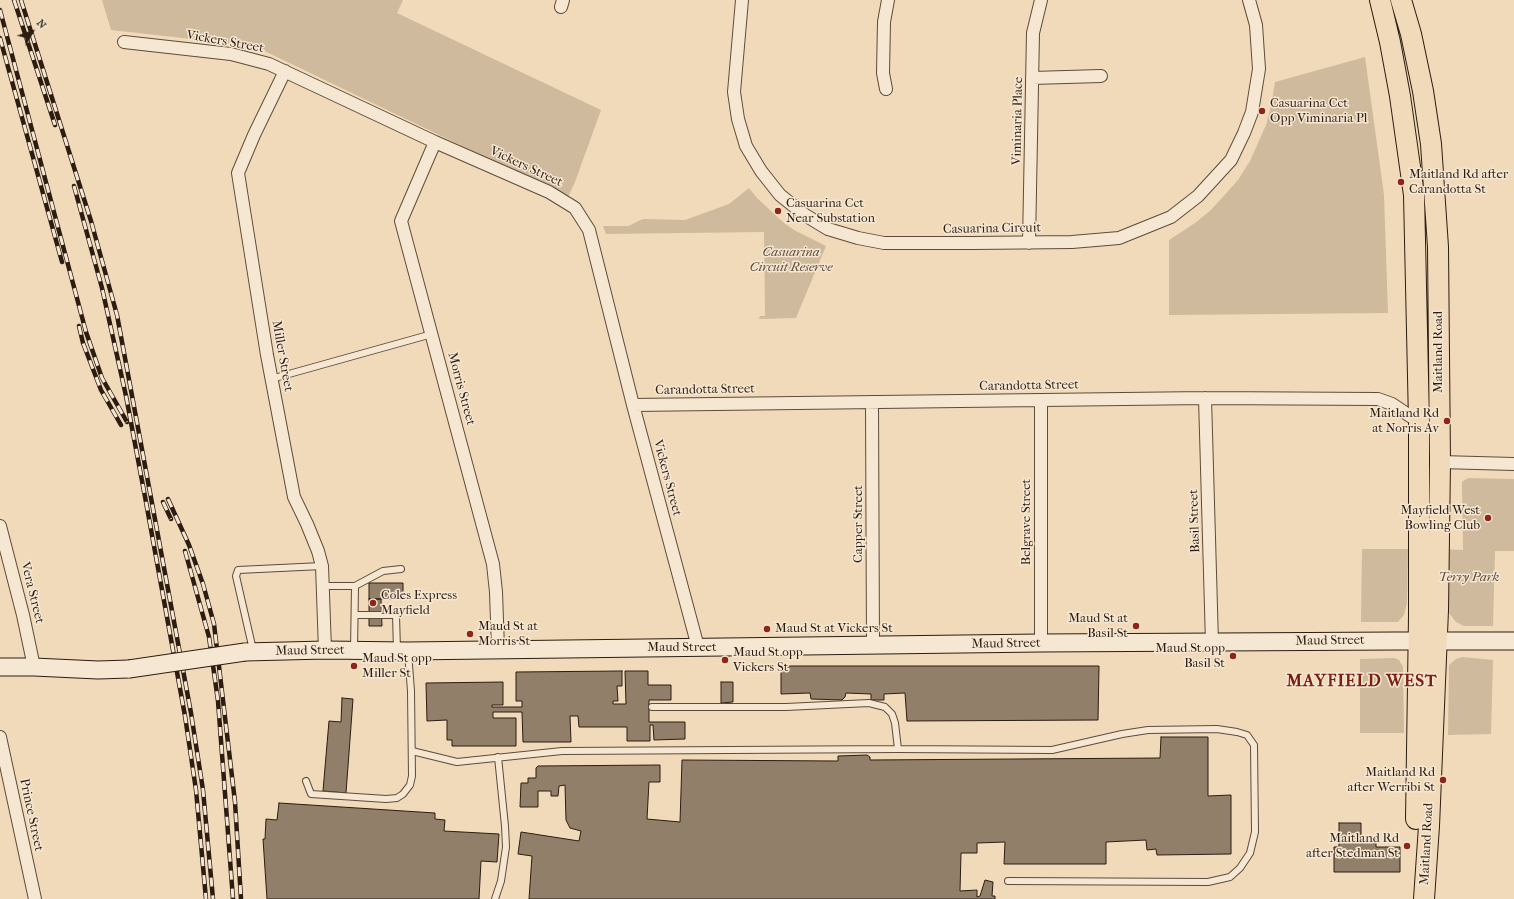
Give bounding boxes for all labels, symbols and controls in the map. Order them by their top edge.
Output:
north arrow [12,12,52,52]
text: N [34,17,49,31]
street label: Vickers Street [185,28,265,56]
street label: Viminaria Place [1009,77,1027,165]
place label: Casuarina Cct Opp Viminaria Pl [1270,96,1367,127]
marker: Casuarina Cct Opp Viminaria Pl [1257,106,1267,116]
street label: Vickers Street [487,143,565,191]
place label: Maitland Rd after Carandotta St [1409,167,1508,198]
marker: Maitland Rd after Carandotta St [1396,177,1406,187]
place label: Casuarina Cct Near Substation [786,196,875,227]
marker: Casuarina Cct Near Substation [773,206,783,216]
street label: Casuarina Circuit [943,220,1041,238]
park label: Casuarina Circuit Reserve [750,245,832,276]
street label: Maitland Road [1431,311,1447,393]
street label: Miller Street [268,319,296,393]
street label: Morris Street [444,351,478,427]
street label: Carandotta Street [979,377,1079,395]
street label: Carandotta Street [655,381,755,399]
place label: Maitland Rd at Norris Av [1369,406,1439,437]
marker: Maitland Rd at Norris Av [1442,416,1452,426]
street label: Vickers Street [649,438,685,518]
street label: Belgrave Street [1019,479,1035,565]
street label: Capper Street [851,485,867,563]
street label: Basil Street [1186,489,1204,553]
place label: Mayfield West Bowling Club [1401,503,1480,534]
marker: Mayfield West Bowling Club [1483,513,1493,523]
street label: Vera Street [17,561,47,625]
park label: Terry Park [1439,570,1499,586]
place label: Coles Express Mayfield [381,588,457,619]
marker: Coles Express Mayfield [368,598,378,608]
place label: Maud St at Basil St [1068,611,1128,642]
place label: Maud St at Morris St [478,619,538,650]
place label: Maud St at Vickers St [775,621,893,637]
marker: Maud St at Basil St [1131,621,1141,631]
marker: Maud St at Vickers St [762,624,772,634]
marker: Maud St at Morris St [465,629,475,639]
street label: Maud Street [1295,633,1365,649]
street label: Maud Street [971,636,1041,652]
street label: Maud Street [647,640,717,656]
place label: Maud St opp Basil St [1155,641,1225,672]
street label: Maud Street [275,643,345,659]
place label: Maud St opp Vickers St [733,645,803,676]
place label: Maud St opp Miller St [362,651,432,682]
marker: Maud St opp Basil St [1228,651,1238,661]
marker: Maud St opp Vickers St [720,655,730,665]
marker: Maud St opp Miller St [349,661,359,671]
district label: MAYFIELD WEST [1286,672,1438,692]
place label: Maitland Rd after Werribi St [1347,765,1435,796]
marker: Maitland Rd after Werribi St [1438,775,1448,785]
street label: Prince Street [16,777,46,853]
street label: Maitland Road [1417,803,1437,885]
place label: Maitland Rd after Stedman St [1306,831,1399,862]
marker: Maitland Rd after Stedman St [1402,841,1412,851]

